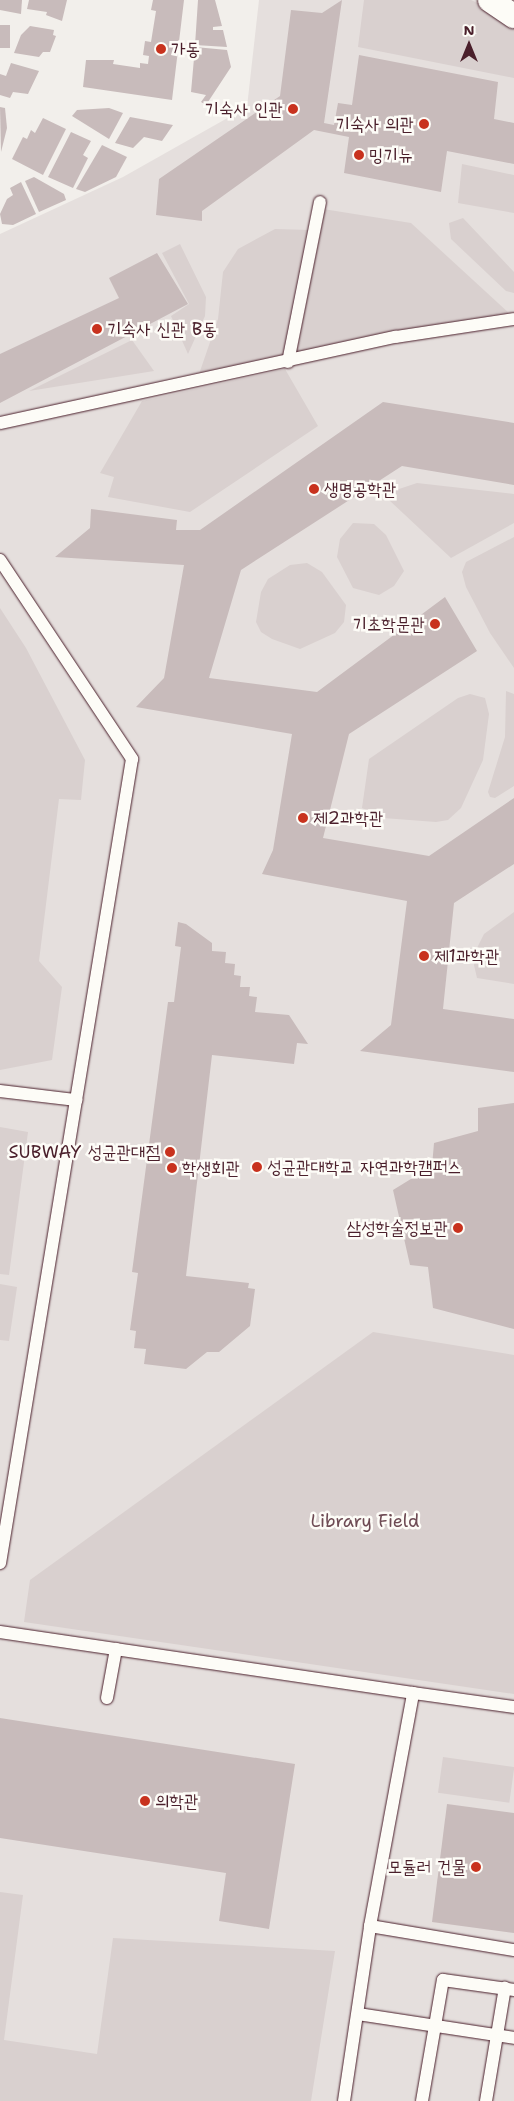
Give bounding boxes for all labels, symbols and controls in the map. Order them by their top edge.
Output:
north arrow [444,20,494,70]
text: N [463,21,475,39]
place label: 가동 [171,38,200,60]
marker: 가동 [155,43,167,55]
place label: 기숙사 인관 [204,98,283,120]
marker: 기숙사 인관 [287,103,299,115]
place label: 기숙사 의관 [335,113,414,135]
marker: 기숙사 의관 [418,118,430,130]
place label: 밍기뉴 [369,144,412,166]
marker: 밍기뉴 [353,149,365,161]
place label: 기숙사 신관 B동 [107,318,217,340]
marker: 기숙사 신관 B동 [91,323,103,335]
place label: 생명공학관 [324,478,396,500]
marker: 생명공학관 [308,483,320,495]
place label: 기초학문관 [353,613,425,635]
marker: 기초학문관 [429,618,441,630]
place label: 제2과학관 [313,807,384,829]
marker: 제2과학관 [297,812,309,824]
place label: 제1과학관 [434,945,499,967]
marker: 제1과학관 [418,950,430,962]
place label: SUBWAY 성균관대점 [9,1141,160,1163]
marker: SUBWAY 성균관대점 [164,1146,176,1158]
place label: 성균관대학교 자연과학캠퍼스 [267,1156,461,1178]
place label: 학생회관 [182,1157,240,1179]
marker: 성균관대학교 자연과학캠퍼스 [251,1161,263,1173]
marker: 학생회관 [166,1162,178,1174]
place label: 삼성학술정보관 [347,1217,448,1239]
marker: 삼성학술정보관 [452,1222,464,1234]
park label: Library Field [311,1510,419,1532]
place label: 의학관 [155,1790,198,1812]
marker: 의학관 [139,1795,151,1807]
place label: 모듈러 건물 [387,1856,466,1878]
marker: 모듈러 건물 [470,1861,482,1873]

